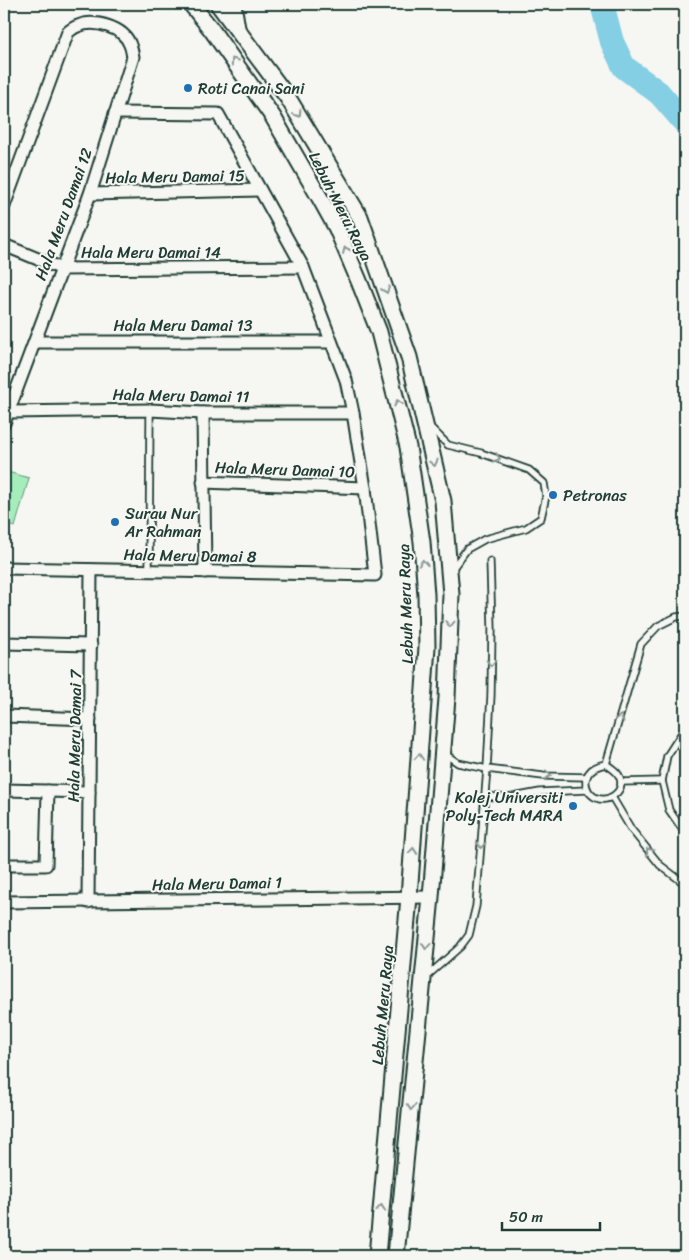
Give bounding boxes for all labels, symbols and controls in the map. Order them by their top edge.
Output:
one-way arrow [231,57,240,66]
place label: Roti Canai Sani [198,74,305,103]
marker: Roti Canai Sani [182,82,194,94]
one-way arrow [291,108,301,117]
street label: Hala Meru Damai 12 [26,144,101,285]
street label: Lebuh Meru Raya [300,146,381,266]
street label: Hala Meru Damai 15 [105,161,245,192]
street label: Hala Meru Damai 14 [81,238,221,267]
one-way arrow [341,246,352,255]
one-way arrow [380,285,390,293]
street label: Hala Meru Damai 13 [114,311,253,340]
street label: Hala Meru Damai 11 [112,380,250,411]
one-way arrow [393,399,404,408]
one-way arrow [492,452,500,462]
street label: Hala Meru Damai 10 [214,453,356,486]
one-way arrow [428,458,439,467]
place label: Petronas [563,481,627,510]
marker: Petronas [547,489,559,501]
place label: Surau Nur Ar Rahman [124,499,202,546]
marker: Surau Nur Ar Rahman [109,516,121,528]
street label: Hala Meru Damai 8 [123,540,257,571]
street label: Lebuh Meru Raya [389,543,422,665]
one-way arrow [418,559,429,567]
one-way arrow [444,620,455,628]
one-way arrow [486,659,497,667]
street label: Hala Meru Damai 7 [59,669,90,802]
one-way arrow [614,714,624,722]
one-way arrow [414,753,425,761]
one-way arrow [544,770,552,781]
place label: Kolej Universiti Poly-Tech MARA [446,783,564,830]
marker: Kolej Universiti Poly-Tech MARA [567,800,579,812]
one-way arrow [476,841,487,849]
one-way arrow [407,847,418,855]
one-way arrow [647,848,655,857]
street label: Hala Meru Damai 1 [152,868,282,899]
one-way arrow [421,942,432,950]
street label: Lebuh Meru Raya [363,944,402,1066]
one-way arrow [406,1104,417,1112]
scale bar [502,1200,599,1232]
one-way arrow [375,1203,386,1211]
text: 50 m [509,1204,544,1230]

